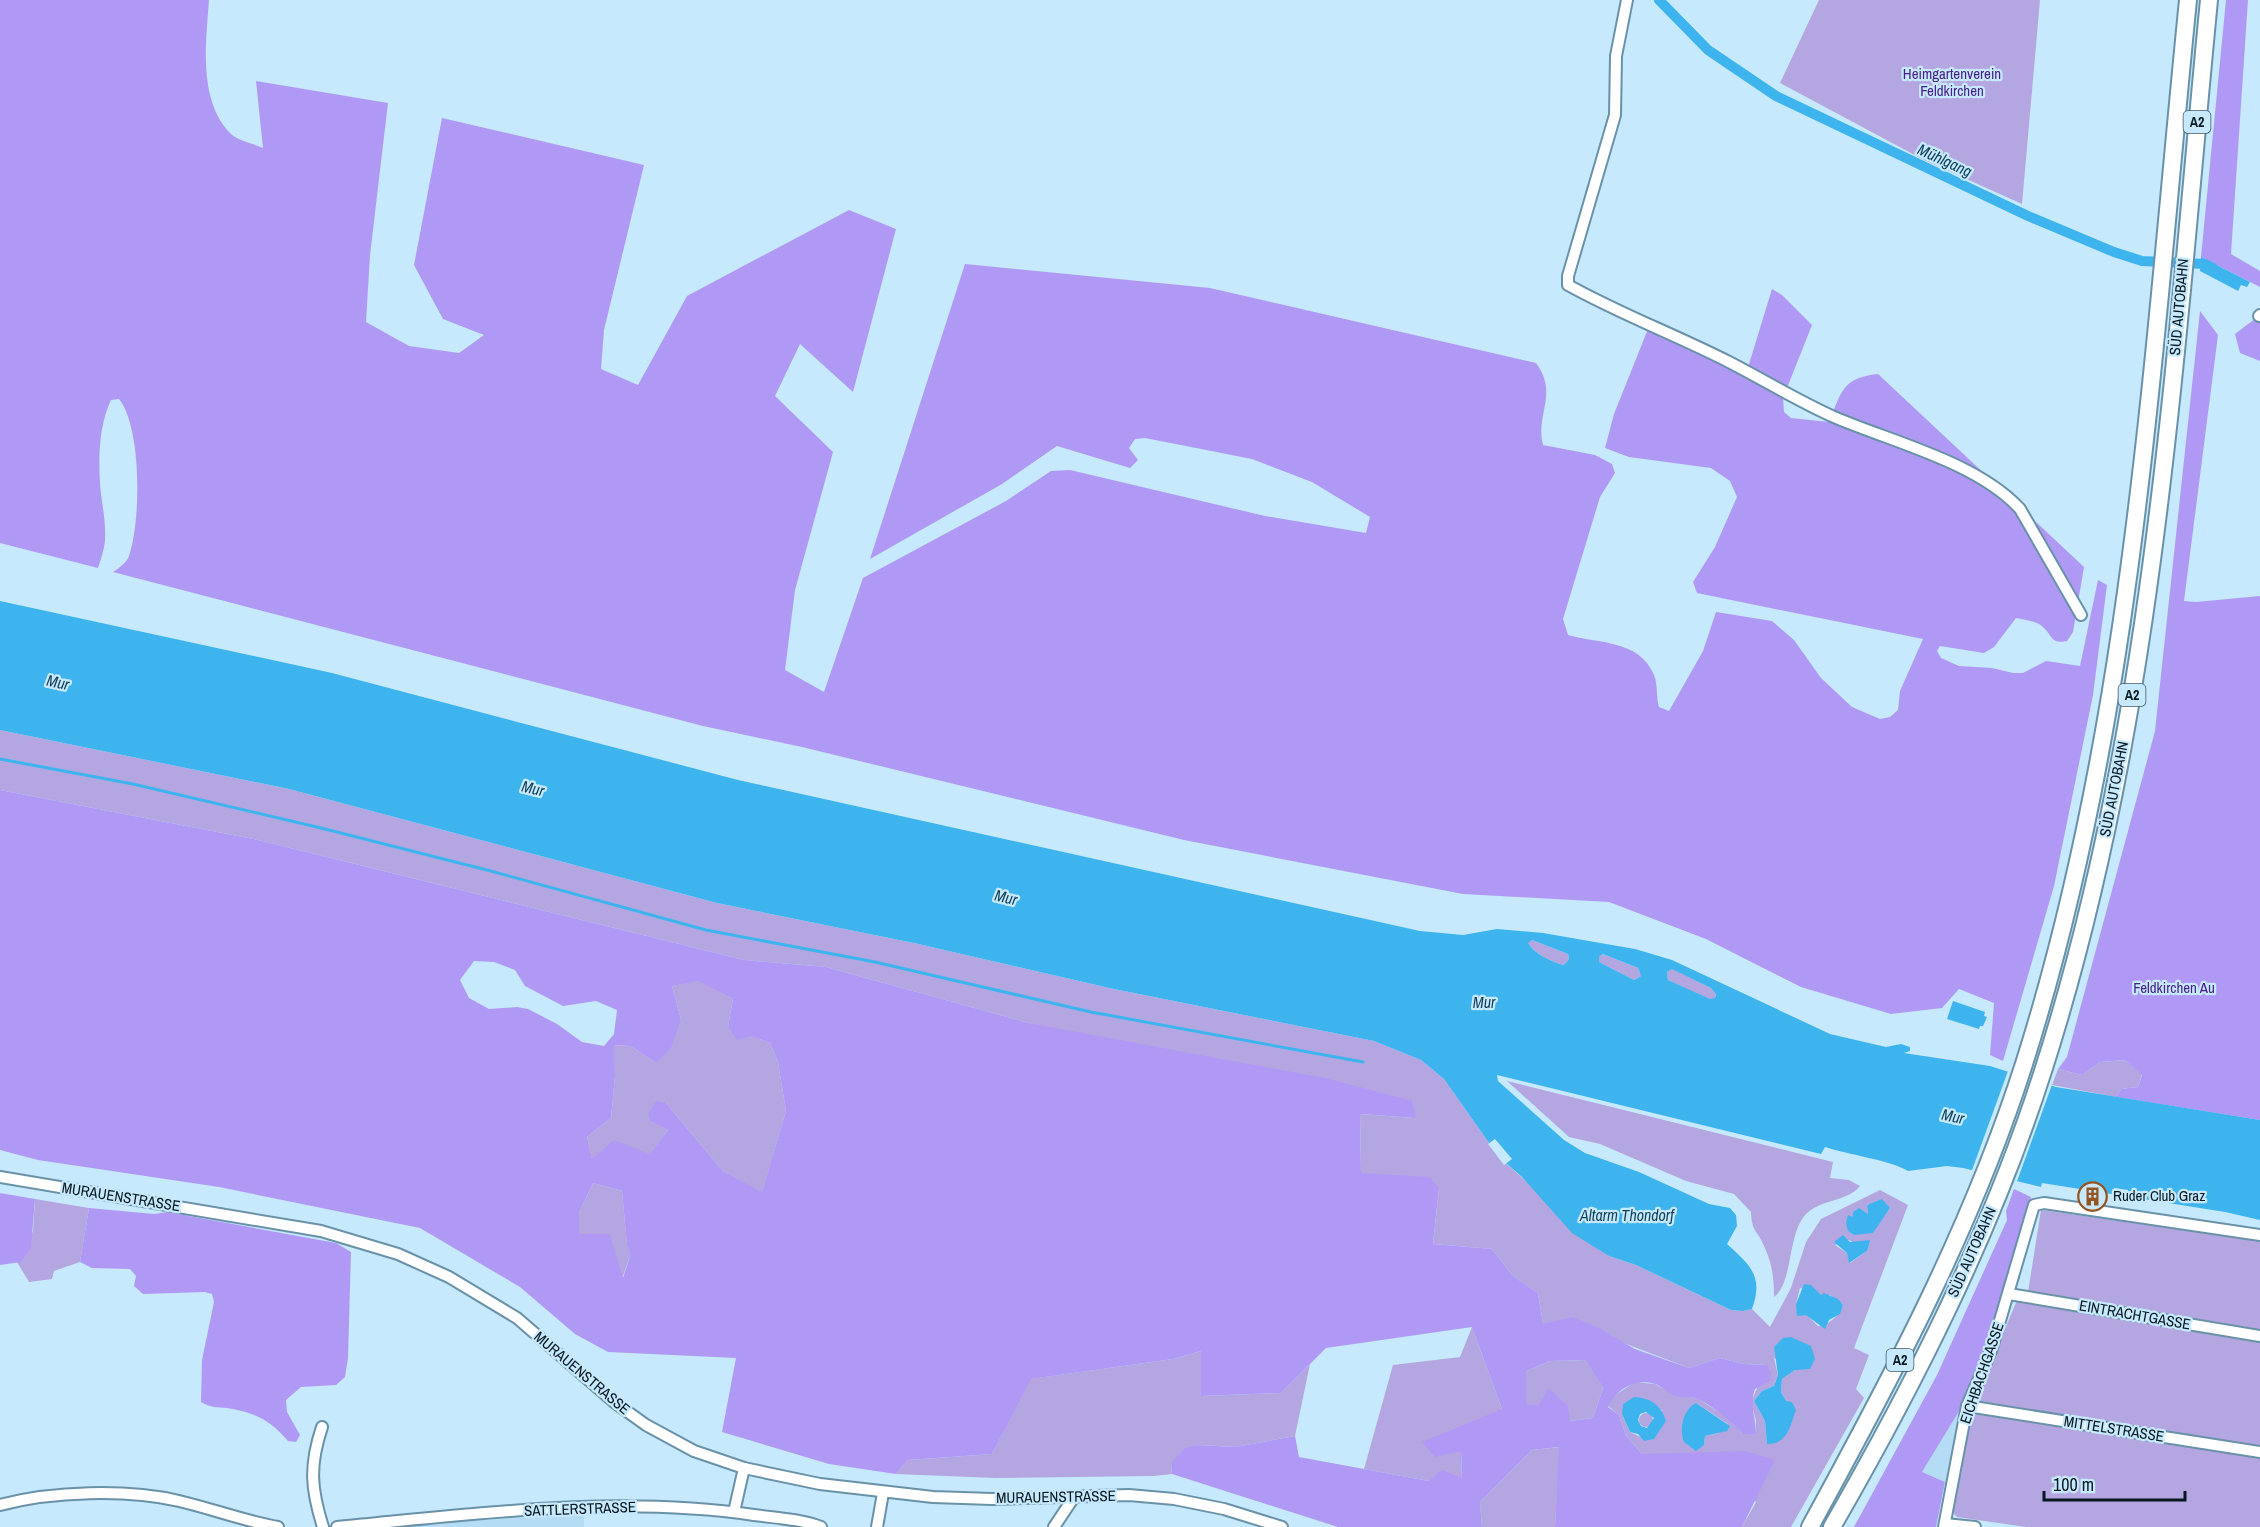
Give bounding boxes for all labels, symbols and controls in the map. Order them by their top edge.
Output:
park label: Heimgartenverein Feldkirchen [1903,63,2001,101]
road number: A2 [2184,111,2210,133]
water label: Mühlgang [1914,138,1976,182]
street label: SÜD AUTOBAHN [2164,258,2193,356]
water label: Mur [45,669,72,695]
road number: A2 [2118,684,2146,706]
street label: SÜD AUTOBAHN [2094,739,2133,838]
water label: Mur [520,775,547,801]
water label: Mur [993,884,1020,910]
park label: Feldkirchen Au [2133,977,2215,998]
water label: Mur [1473,991,1496,1013]
water label: Mur [1940,1103,1967,1129]
street label: MURAUENSTRASSE [60,1177,182,1216]
building icon: Ruder Club Graz [2076,1180,2108,1212]
place label: Ruder Club Graz [2113,1185,2205,1206]
street label: SÜD AUTOBAHN [1942,1203,2001,1300]
water label: Altarm Thondorf [1579,1204,1675,1226]
street label: EINTRACHTGASSE [2078,1294,2192,1335]
street label: EICHBACHGASSE [1954,1319,2009,1426]
street label: MURAUENSTRASSE [530,1326,635,1419]
road number: A2 [1886,1349,1914,1371]
street label: MITTELSTRASSE [2062,1410,2166,1447]
scale bar [2044,1464,2185,1502]
text: 100 m [2053,1472,2094,1497]
street label: MURAUENSTRASSE [996,1485,1116,1508]
street label: SATTLERSTRASSE [524,1496,636,1521]

